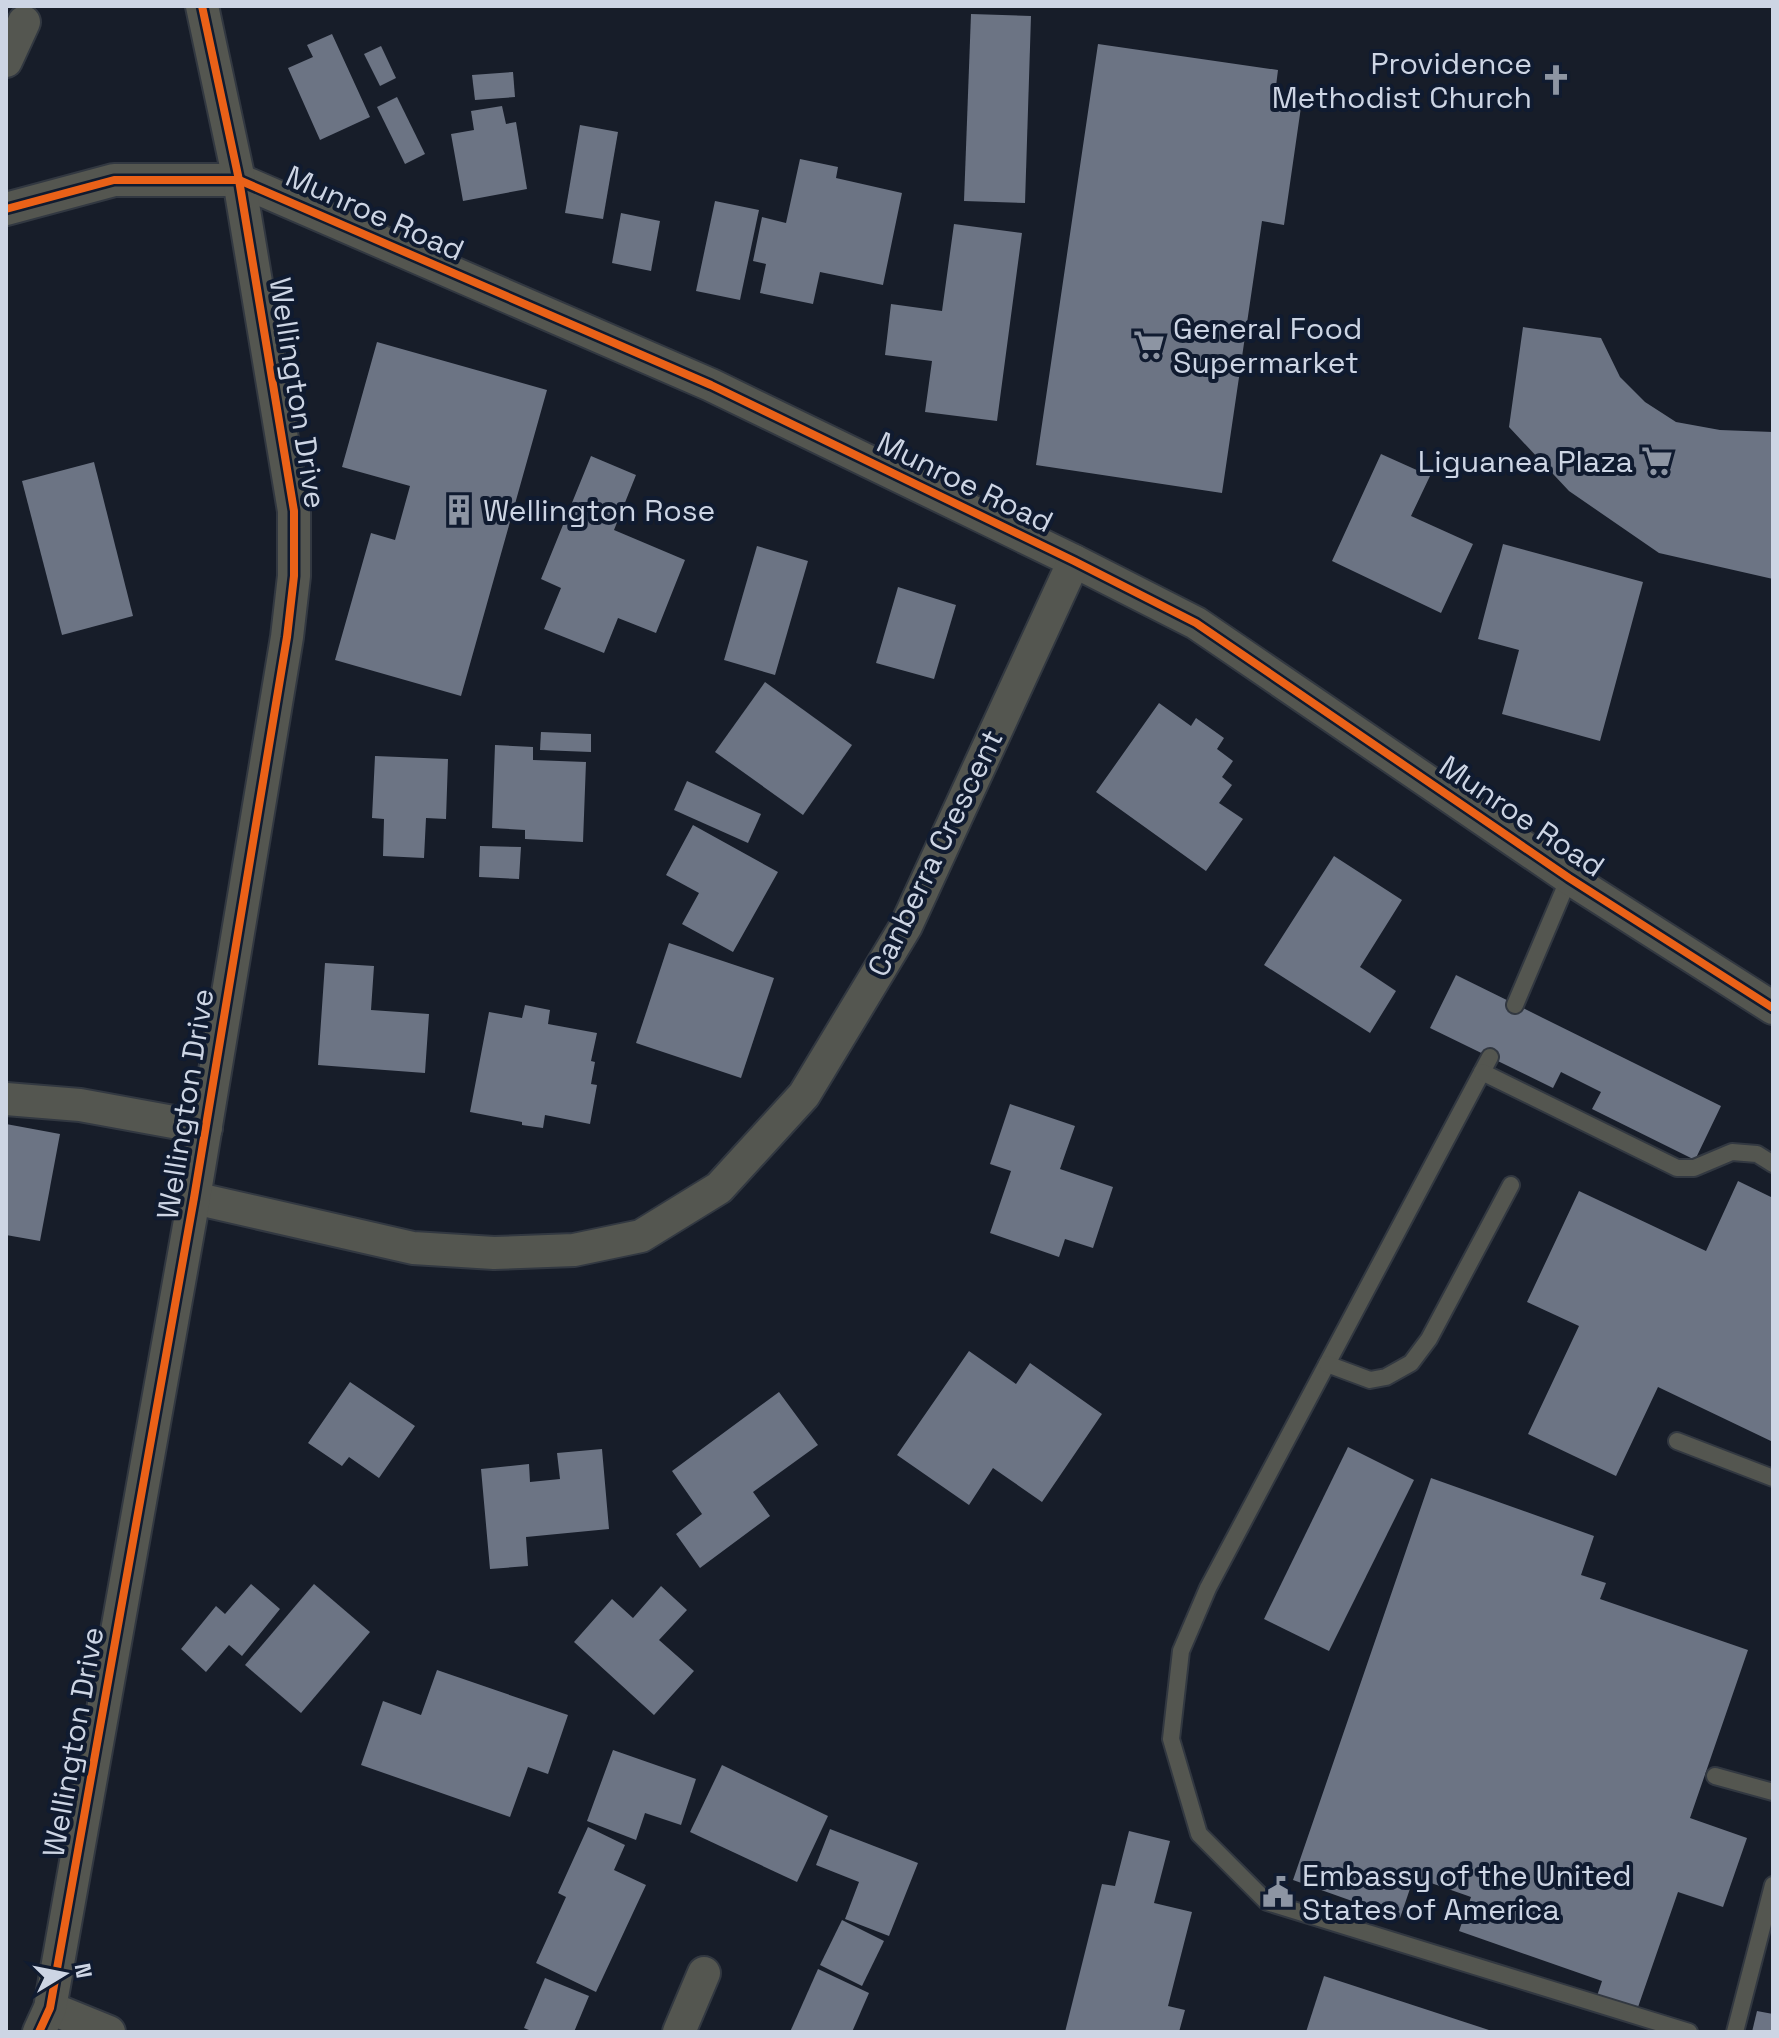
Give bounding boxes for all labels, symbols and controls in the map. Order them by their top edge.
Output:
place label: Providence Methodist Church [1272,44,1532,117]
church icon: Providence Methodist Church [1539,63,1573,97]
street label: Munroe Road [280,156,470,270]
street label: Wellington Drive [261,275,335,511]
place label: General Food Supermarket [1173,309,1362,382]
supermarket icon: General Food Supermarket [1132,328,1166,362]
street label: Munroe Road [871,423,1059,541]
place label: Liguanea Plaza [1418,442,1633,481]
supermarket icon: Liguanea Plaza [1640,444,1674,478]
place label: Wellington Rose [483,491,715,530]
building icon: Wellington Rose [442,493,476,527]
street label: Canberra Crescent [858,723,1012,983]
street label: Munroe Road [1432,746,1612,886]
street label: Wellington Drive [148,986,222,1222]
street label: Wellington Drive [34,1624,112,1860]
place label: Embassy of the United States of America [1302,1856,1631,1929]
public building icon: Embassy of the United States of America [1261,1875,1295,1909]
north arrow [24,1934,104,2014]
text: N [69,1961,99,1980]

